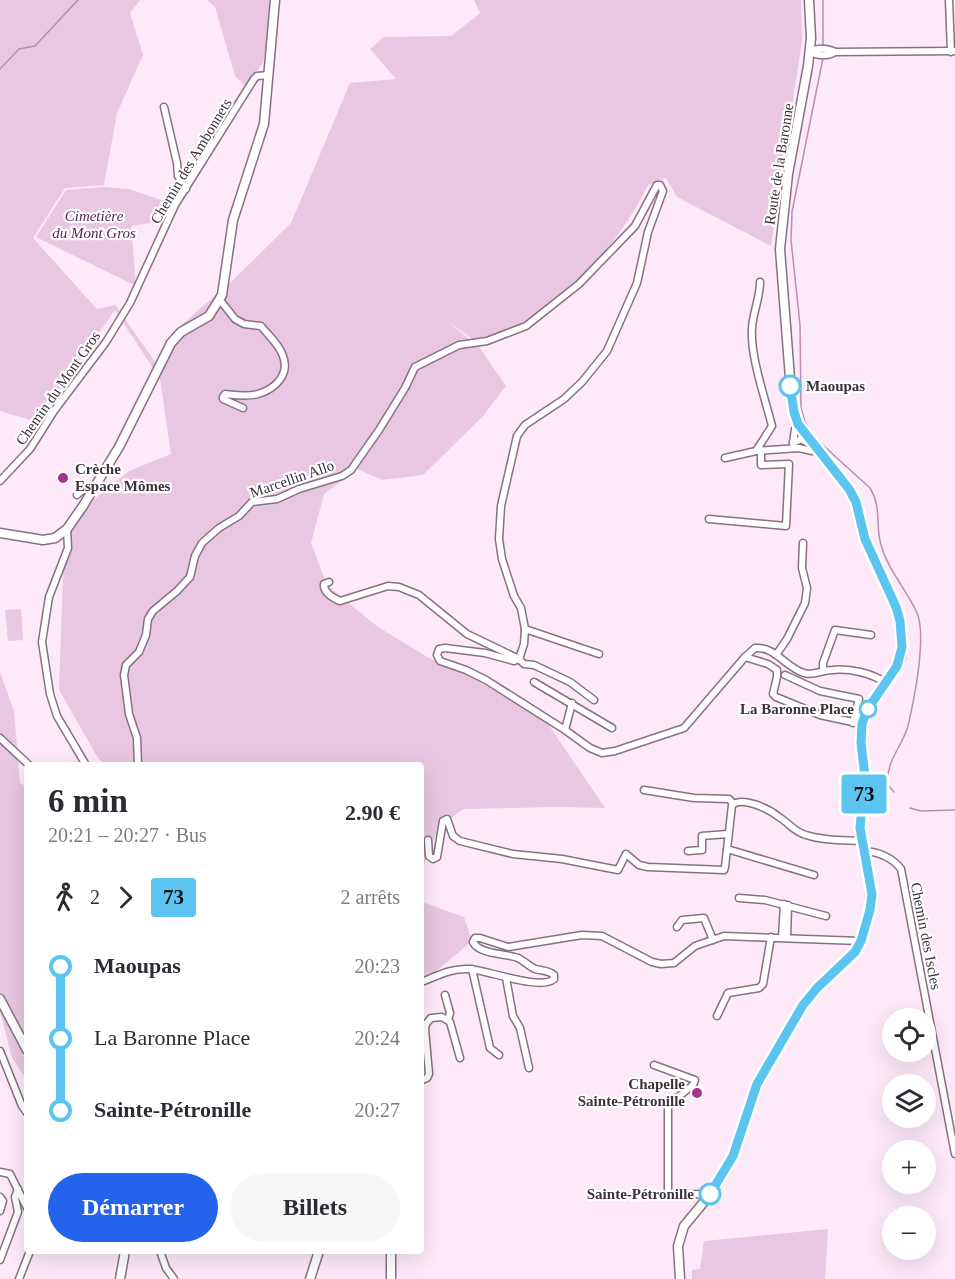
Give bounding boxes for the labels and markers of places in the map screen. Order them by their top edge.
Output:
marker: Maoupas [779,375,801,397]
place label: Maoupas [806,378,865,394]
place label: Crèche Espace Mômes [75,461,171,494]
marker: Crèche Espace Mômes [56,471,70,485]
marker: La Baronne Place [859,700,877,718]
place label: La Baronne Place [740,701,854,717]
place label: Chapelle Sainte-Pétronille [578,1076,685,1109]
marker: Chapelle Sainte-Pétronille [690,1086,704,1100]
marker: Sainte-Pétronille [699,1183,721,1205]
place label: Sainte-Pétronille [587,1186,694,1202]

